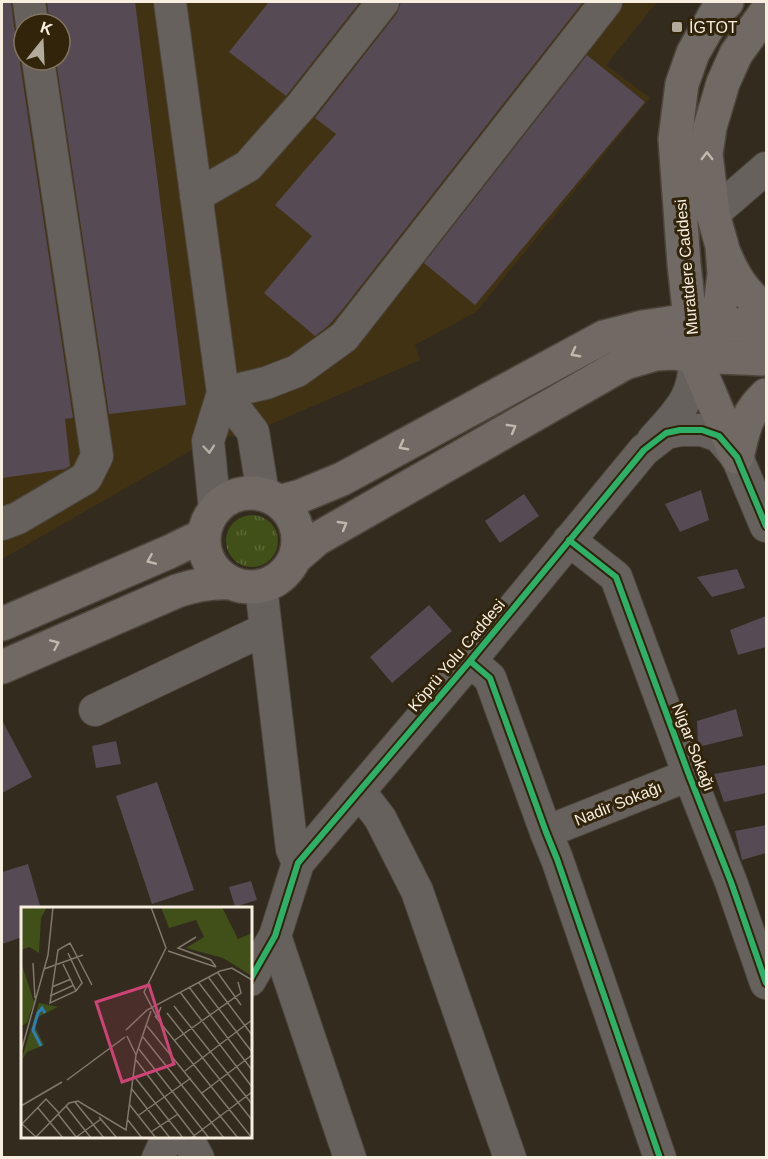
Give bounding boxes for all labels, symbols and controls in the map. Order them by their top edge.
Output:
north arrow [12,12,72,72]
text: K [38,18,55,38]
place label: İGTOT [689,18,738,36]
marker: İGTOT [670,20,684,34]
one-way arrow [701,151,713,160]
street label: Muratdere Caddesi [672,198,701,335]
one-way arrow [571,346,581,357]
one-way arrow [506,424,516,435]
one-way arrow [399,439,410,450]
one-way arrow [203,444,216,453]
one-way arrow [337,520,347,532]
one-way arrow [146,553,157,565]
street label: Köprü Yolu Caddesi [405,596,508,715]
one-way arrow [49,639,60,651]
street label: Nigar Sokağı [669,701,718,793]
street label: Nadir Sokağı [572,778,664,829]
inset map [21,907,252,1138]

